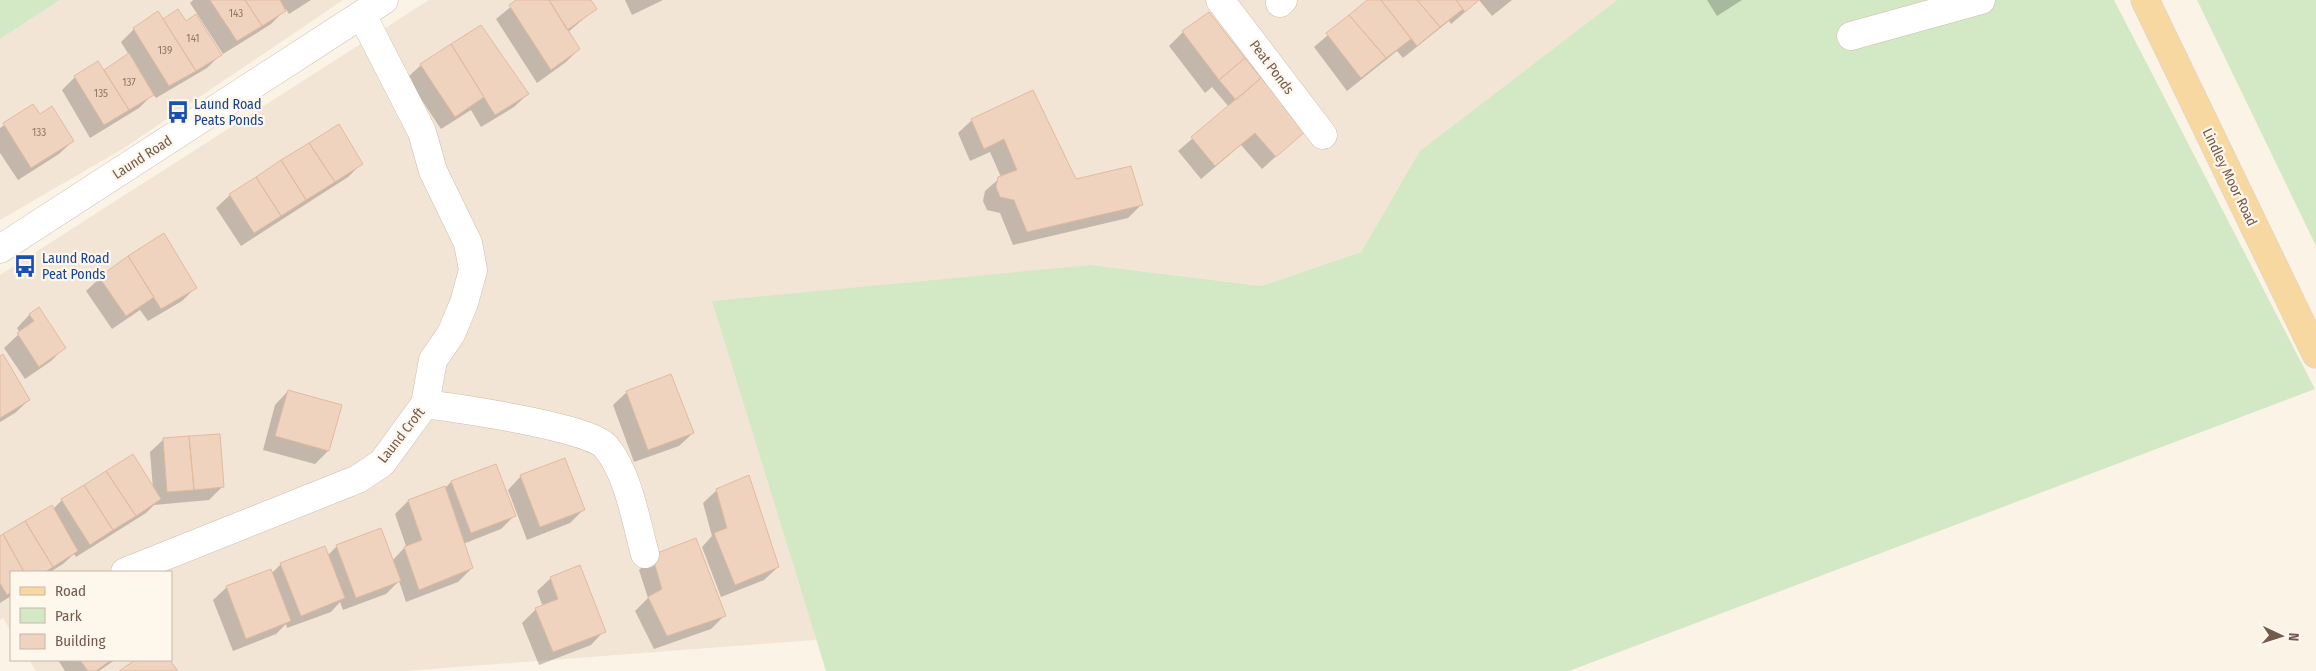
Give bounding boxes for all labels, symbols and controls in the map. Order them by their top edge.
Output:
house number: 143 [229,7,243,20]
house number: 141 [186,32,200,45]
street label: Peat Ponds [1246,37,1298,98]
house number: 139 [158,44,172,57]
house number: 137 [122,76,136,89]
house number: 135 [94,87,108,100]
place label: Laund Road Peats Ponds [194,96,264,129]
bus stop icon: Laund Road Peats Ponds [165,99,191,125]
house number: 133 [32,126,46,139]
street label: Lindley Moor Road [2199,126,2261,229]
street label: Laund Road [109,132,175,183]
place label: Laund Road Peat Ponds [42,250,109,283]
bus stop icon: Laund Road Peat Ponds [12,253,38,279]
street label: Laund Croft [374,404,429,467]
legend [10,571,172,661]
text: Road [55,582,86,600]
text: Park [55,607,82,625]
north arrow [2256,611,2306,661]
text: Building [55,632,106,650]
text: N [2285,632,2302,642]

